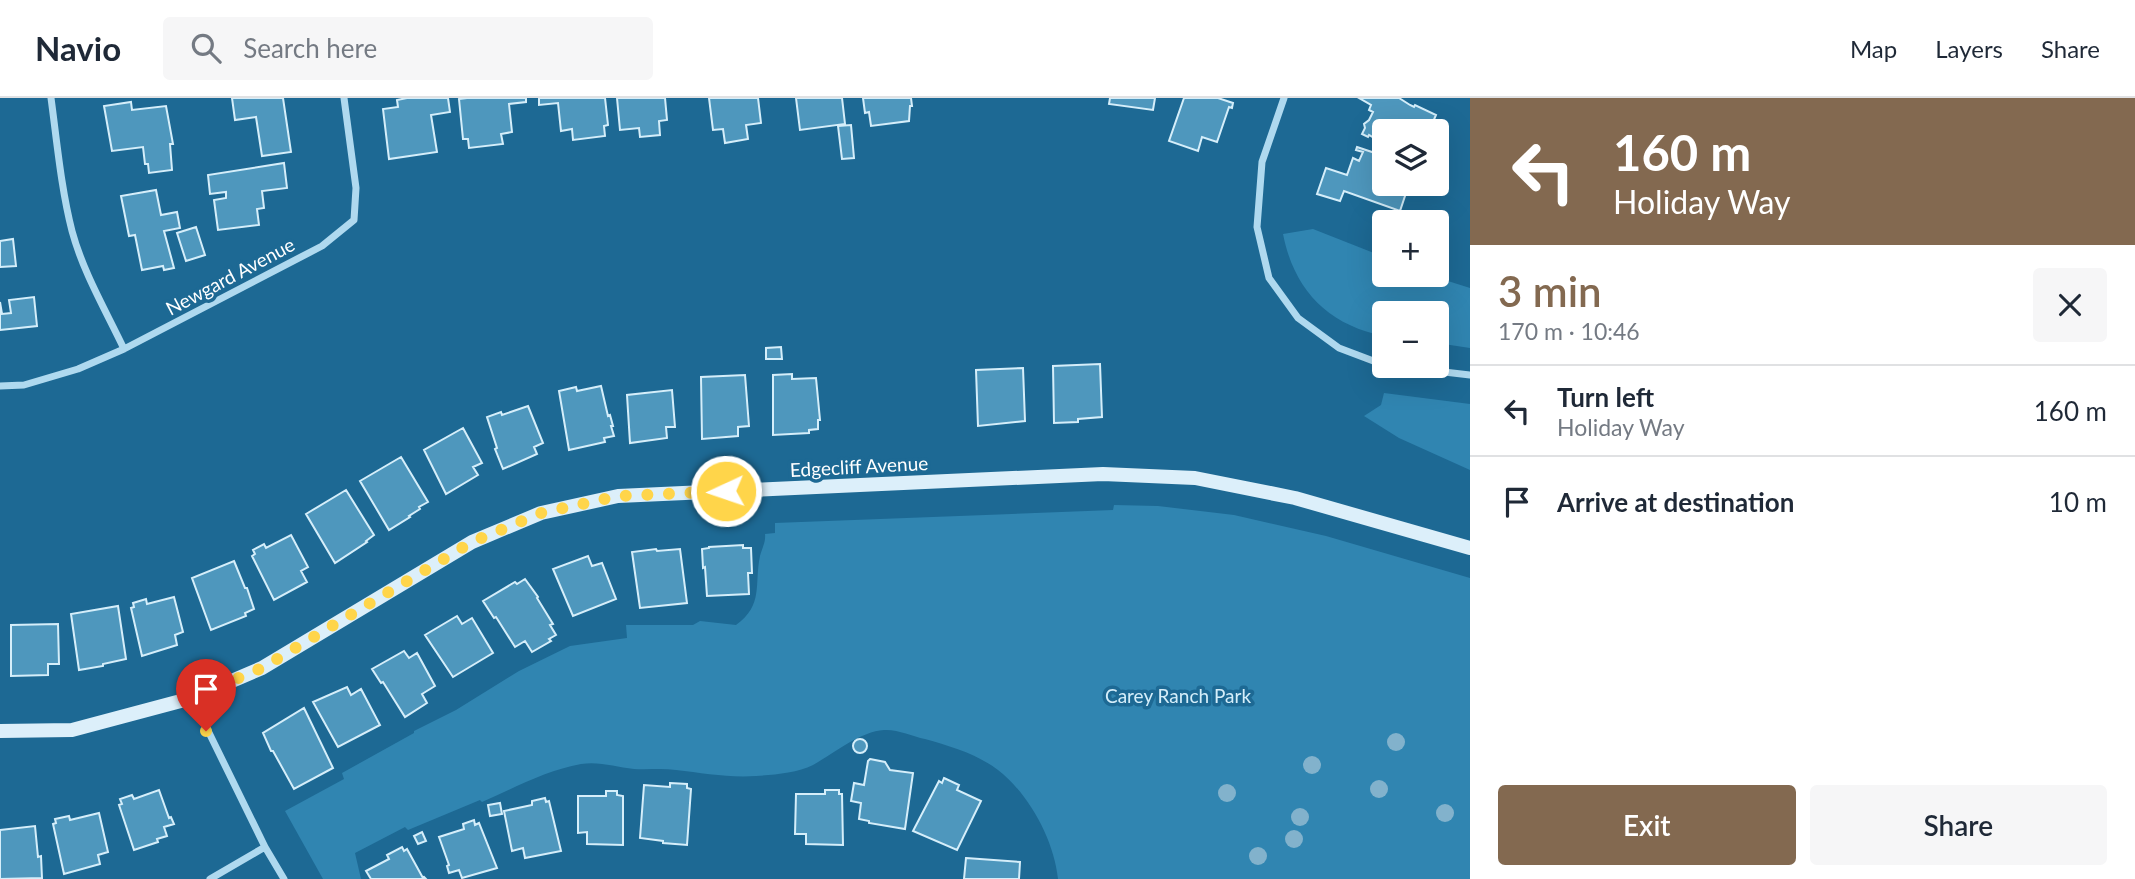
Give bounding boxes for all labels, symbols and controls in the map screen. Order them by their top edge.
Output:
search box [163,17,653,80]
text: Navio [35,28,121,68]
icon: search [187,29,225,67]
text: Search here [243,32,377,64]
text: Map [1850,34,1897,63]
text: Layers [1935,34,2003,63]
text: Share [2041,34,2100,63]
map controls [1372,119,1449,378]
button: layers [1372,119,1449,196]
text: 160 m [1613,123,1751,181]
icon: left [1498,126,1589,217]
text: Holiday Way [1613,182,1791,221]
button: + [1372,210,1449,287]
street label: Newgard Avenue [162,232,298,320]
text: 3 min [1498,266,1602,316]
button: close [2033,268,2107,342]
button: − [1372,301,1449,378]
text: 170 m · 10:46 [1498,317,1640,345]
text: Turn left [1557,381,1654,413]
icon: left [1498,392,1536,430]
text: 160 m [2034,395,2107,427]
text: Holiday Way [1557,413,1685,441]
street label: Edgecliff Avenue [789,451,929,481]
position arrow [689,454,763,528]
icon: arrive [1498,483,1536,521]
text: Arrive at destination [1557,486,1794,518]
text: 10 m [2049,486,2107,518]
pin [176,659,236,731]
icon: arrive [187,670,225,708]
park label: Carey Ranch Park [1105,684,1251,707]
button: Exit [1498,785,1796,865]
button: Share [1810,785,2107,865]

